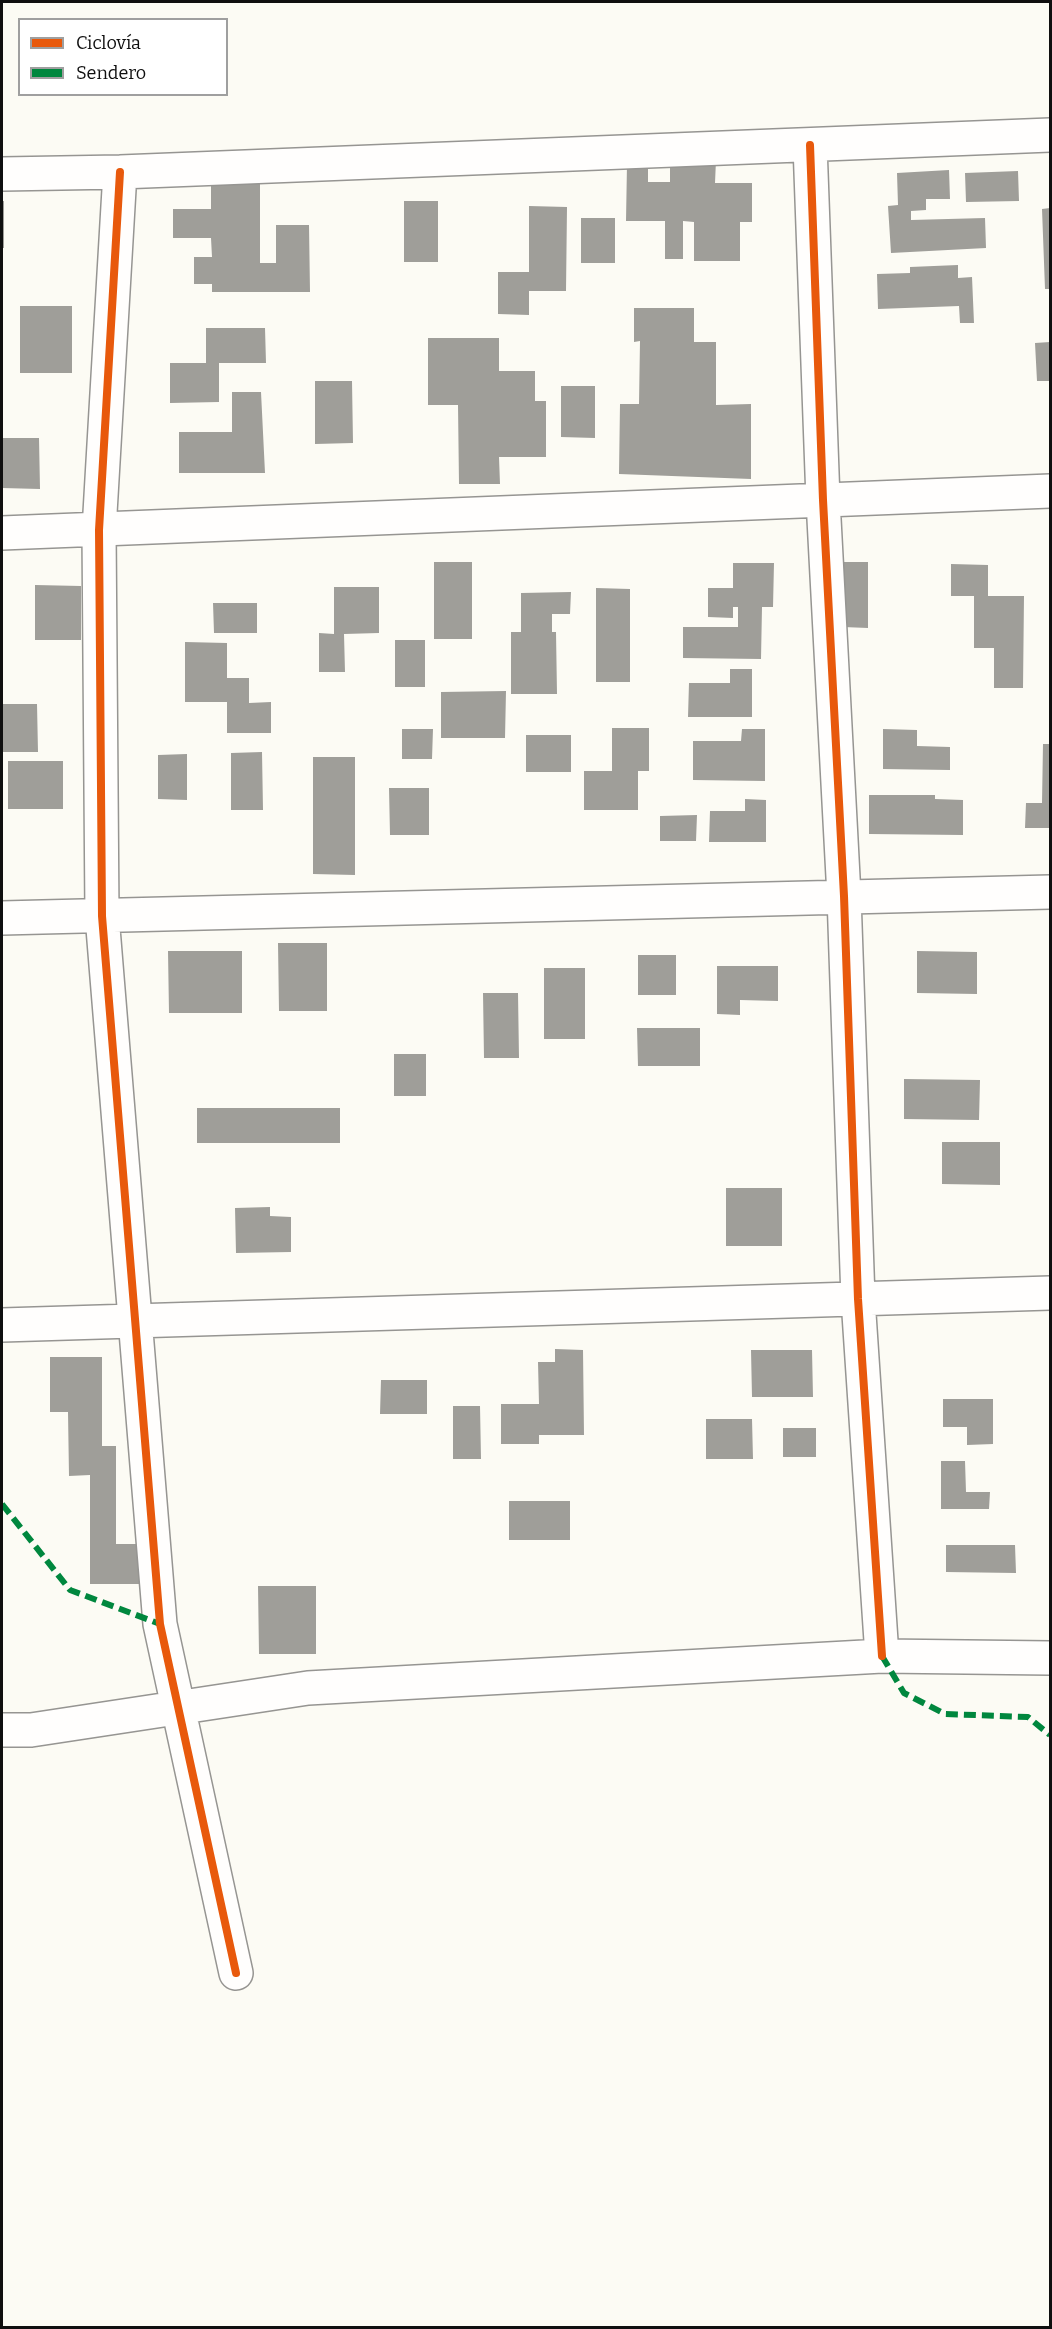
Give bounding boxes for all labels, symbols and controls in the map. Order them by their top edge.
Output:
legend [18,18,228,96]
text: Ciclovía [76,32,141,54]
text: Sendero [76,62,146,84]

